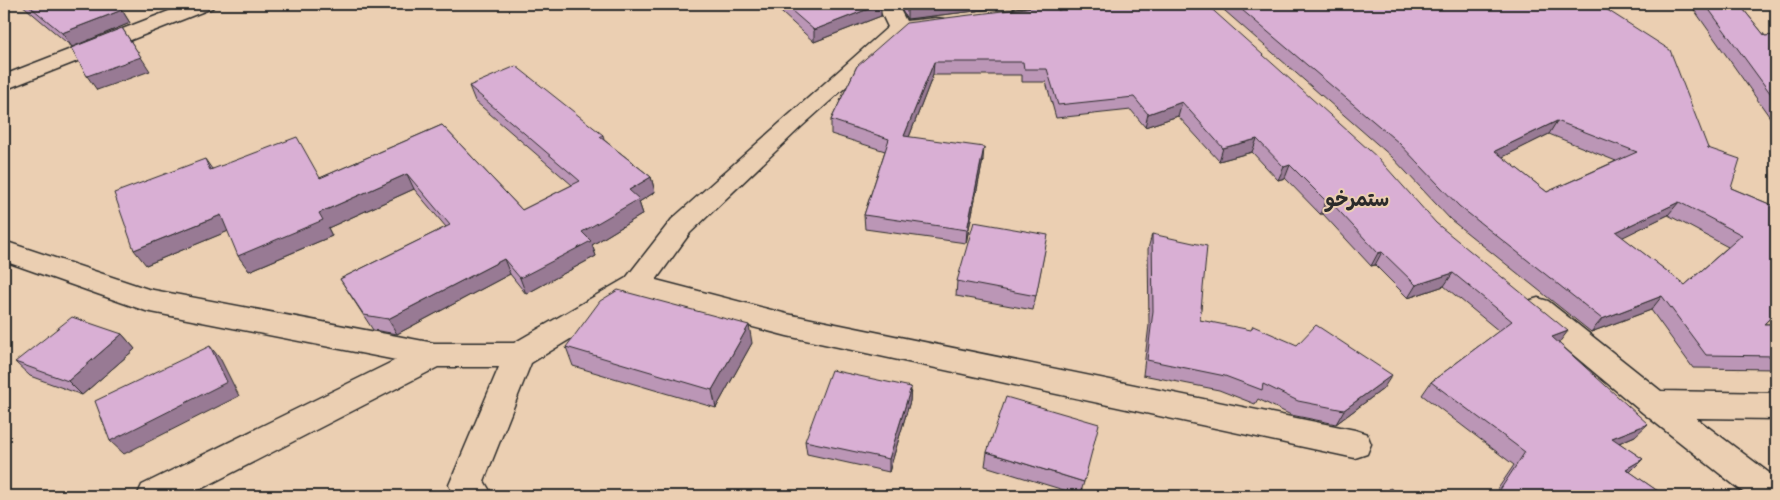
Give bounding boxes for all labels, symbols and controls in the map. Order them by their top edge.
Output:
district label: ستمرخو [1324,183,1389,213]

